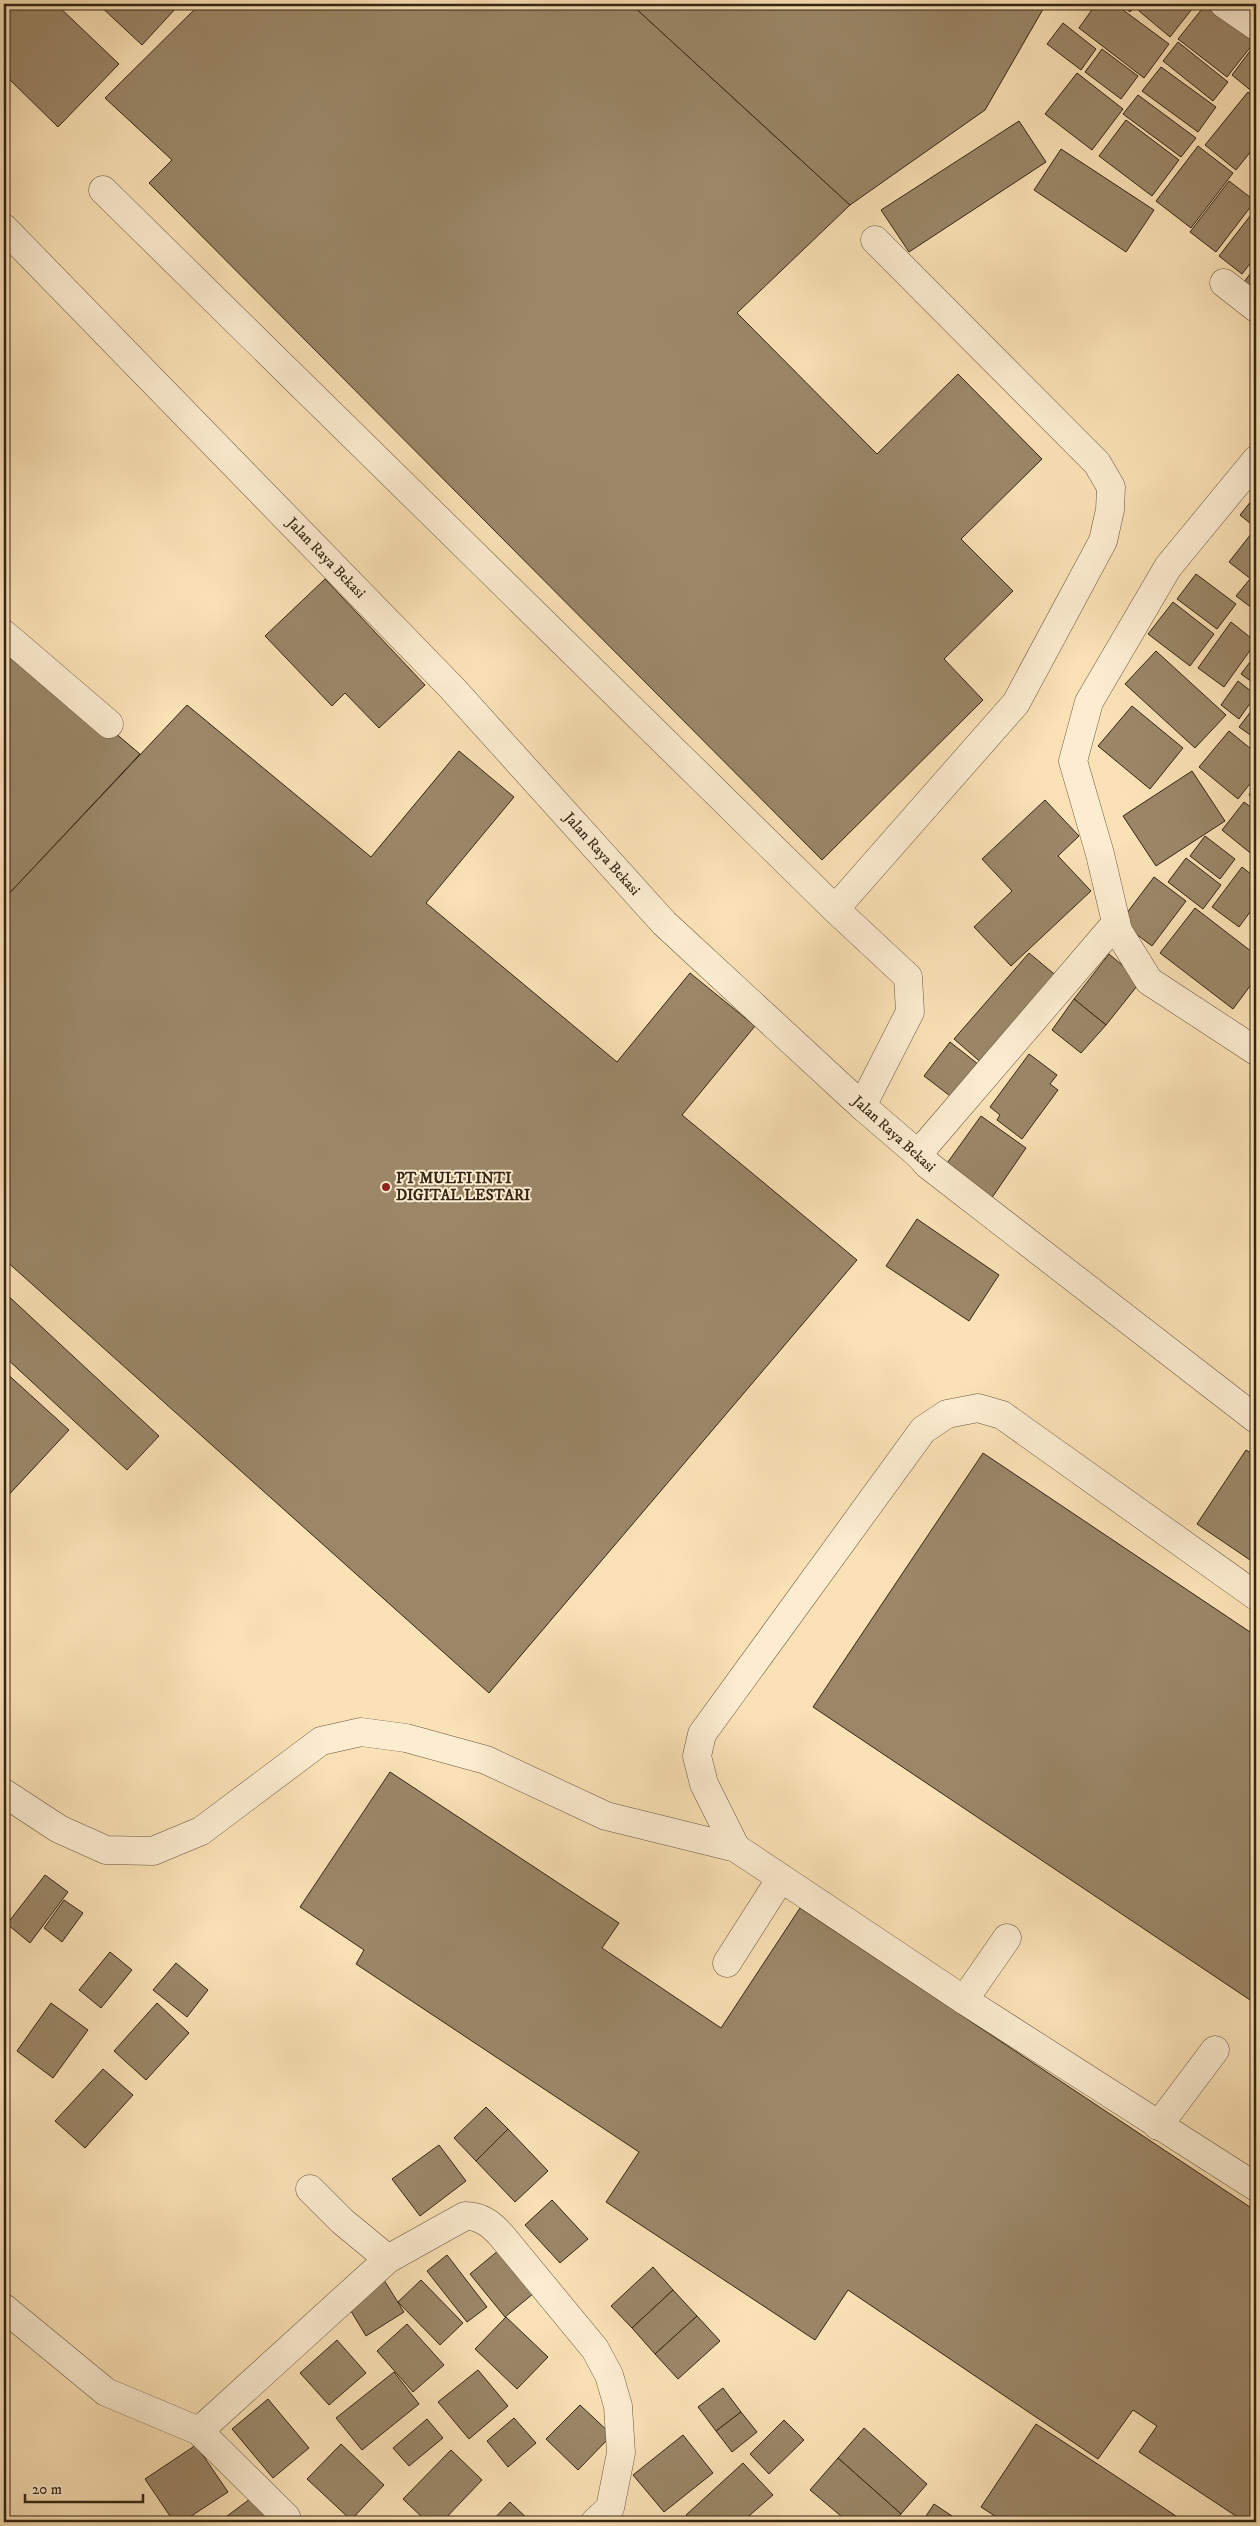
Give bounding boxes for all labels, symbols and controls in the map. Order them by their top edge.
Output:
street label: Jalan Raya Bekasi [281,512,370,603]
street label: Jalan Raya Bekasi [558,807,644,900]
street label: Jalan Raya Bekasi [847,1090,940,1176]
place label: PT MULTI INTI DIGITAL LESTARI [396,1169,530,1205]
marker: PT MULTI INTI DIGITAL LESTARI [380,1181,392,1193]
scale bar [25,2471,142,2503]
text: 20 m [32,2480,62,2499]

